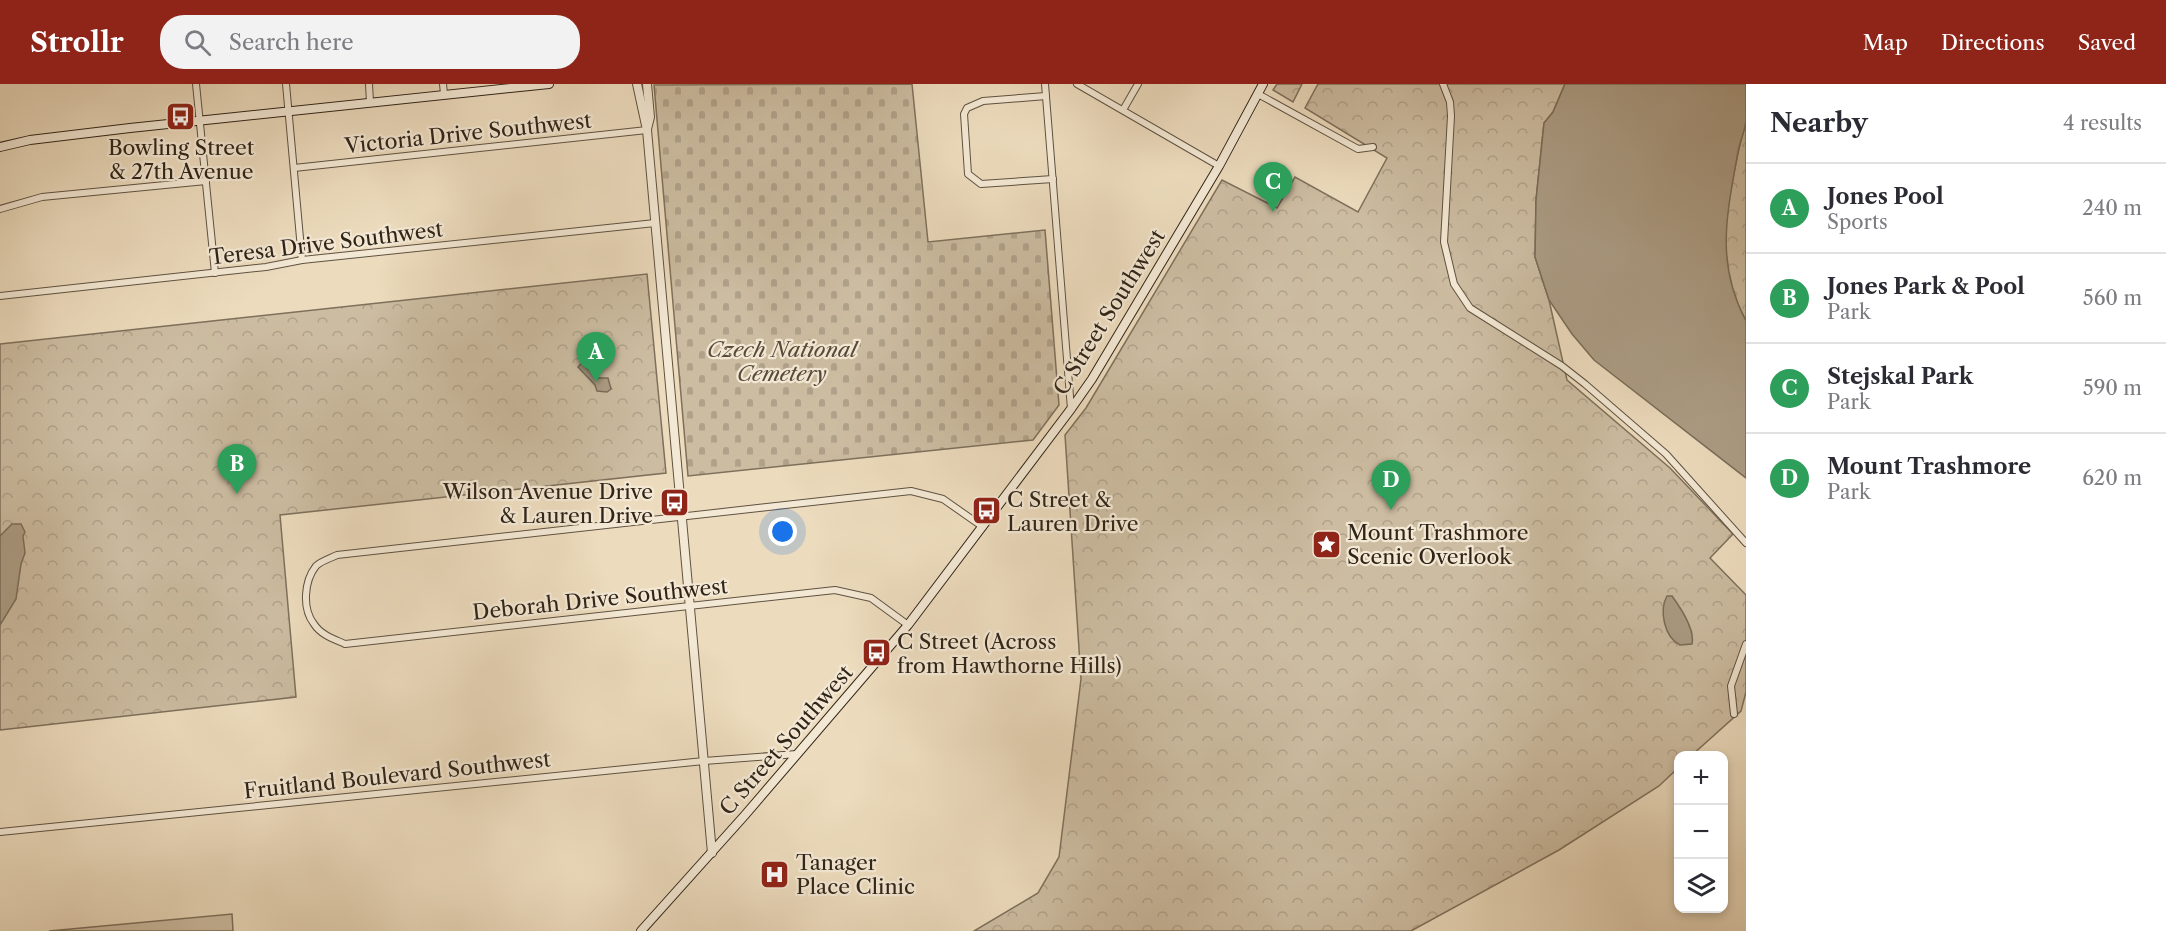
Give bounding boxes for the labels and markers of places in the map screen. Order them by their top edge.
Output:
bus stop icon: Bowling Street & 27th Avenue [165,100,197,132]
place label: Bowling Street & 27th Avenue [108,135,255,184]
pin: C [1254,162,1292,212]
pin: A [576,332,616,382]
pin: B [218,444,256,494]
pin: D [1372,460,1410,510]
place label: Wilson Avenue Drive & Lauren Drive [442,479,653,528]
bus stop icon: Wilson Avenue Drive & Lauren Drive [658,487,690,519]
place label: C Street & Lauren Drive [1007,487,1138,536]
bus stop icon: C Street & Lauren Drive [970,495,1002,527]
place label: Mount Trashmore Scenic Overlook [1347,520,1528,569]
place icon: Mount Trashmore Scenic Overlook [1310,528,1342,560]
place label: C Street (Across from Hawthorne Hills) [897,629,1122,678]
bus stop icon: C Street (Across from Hawthorne Hills) [860,637,892,669]
place label: Tanager Place Clinic [796,850,915,899]
hospital icon: Tanager Place Clinic [759,858,791,890]

